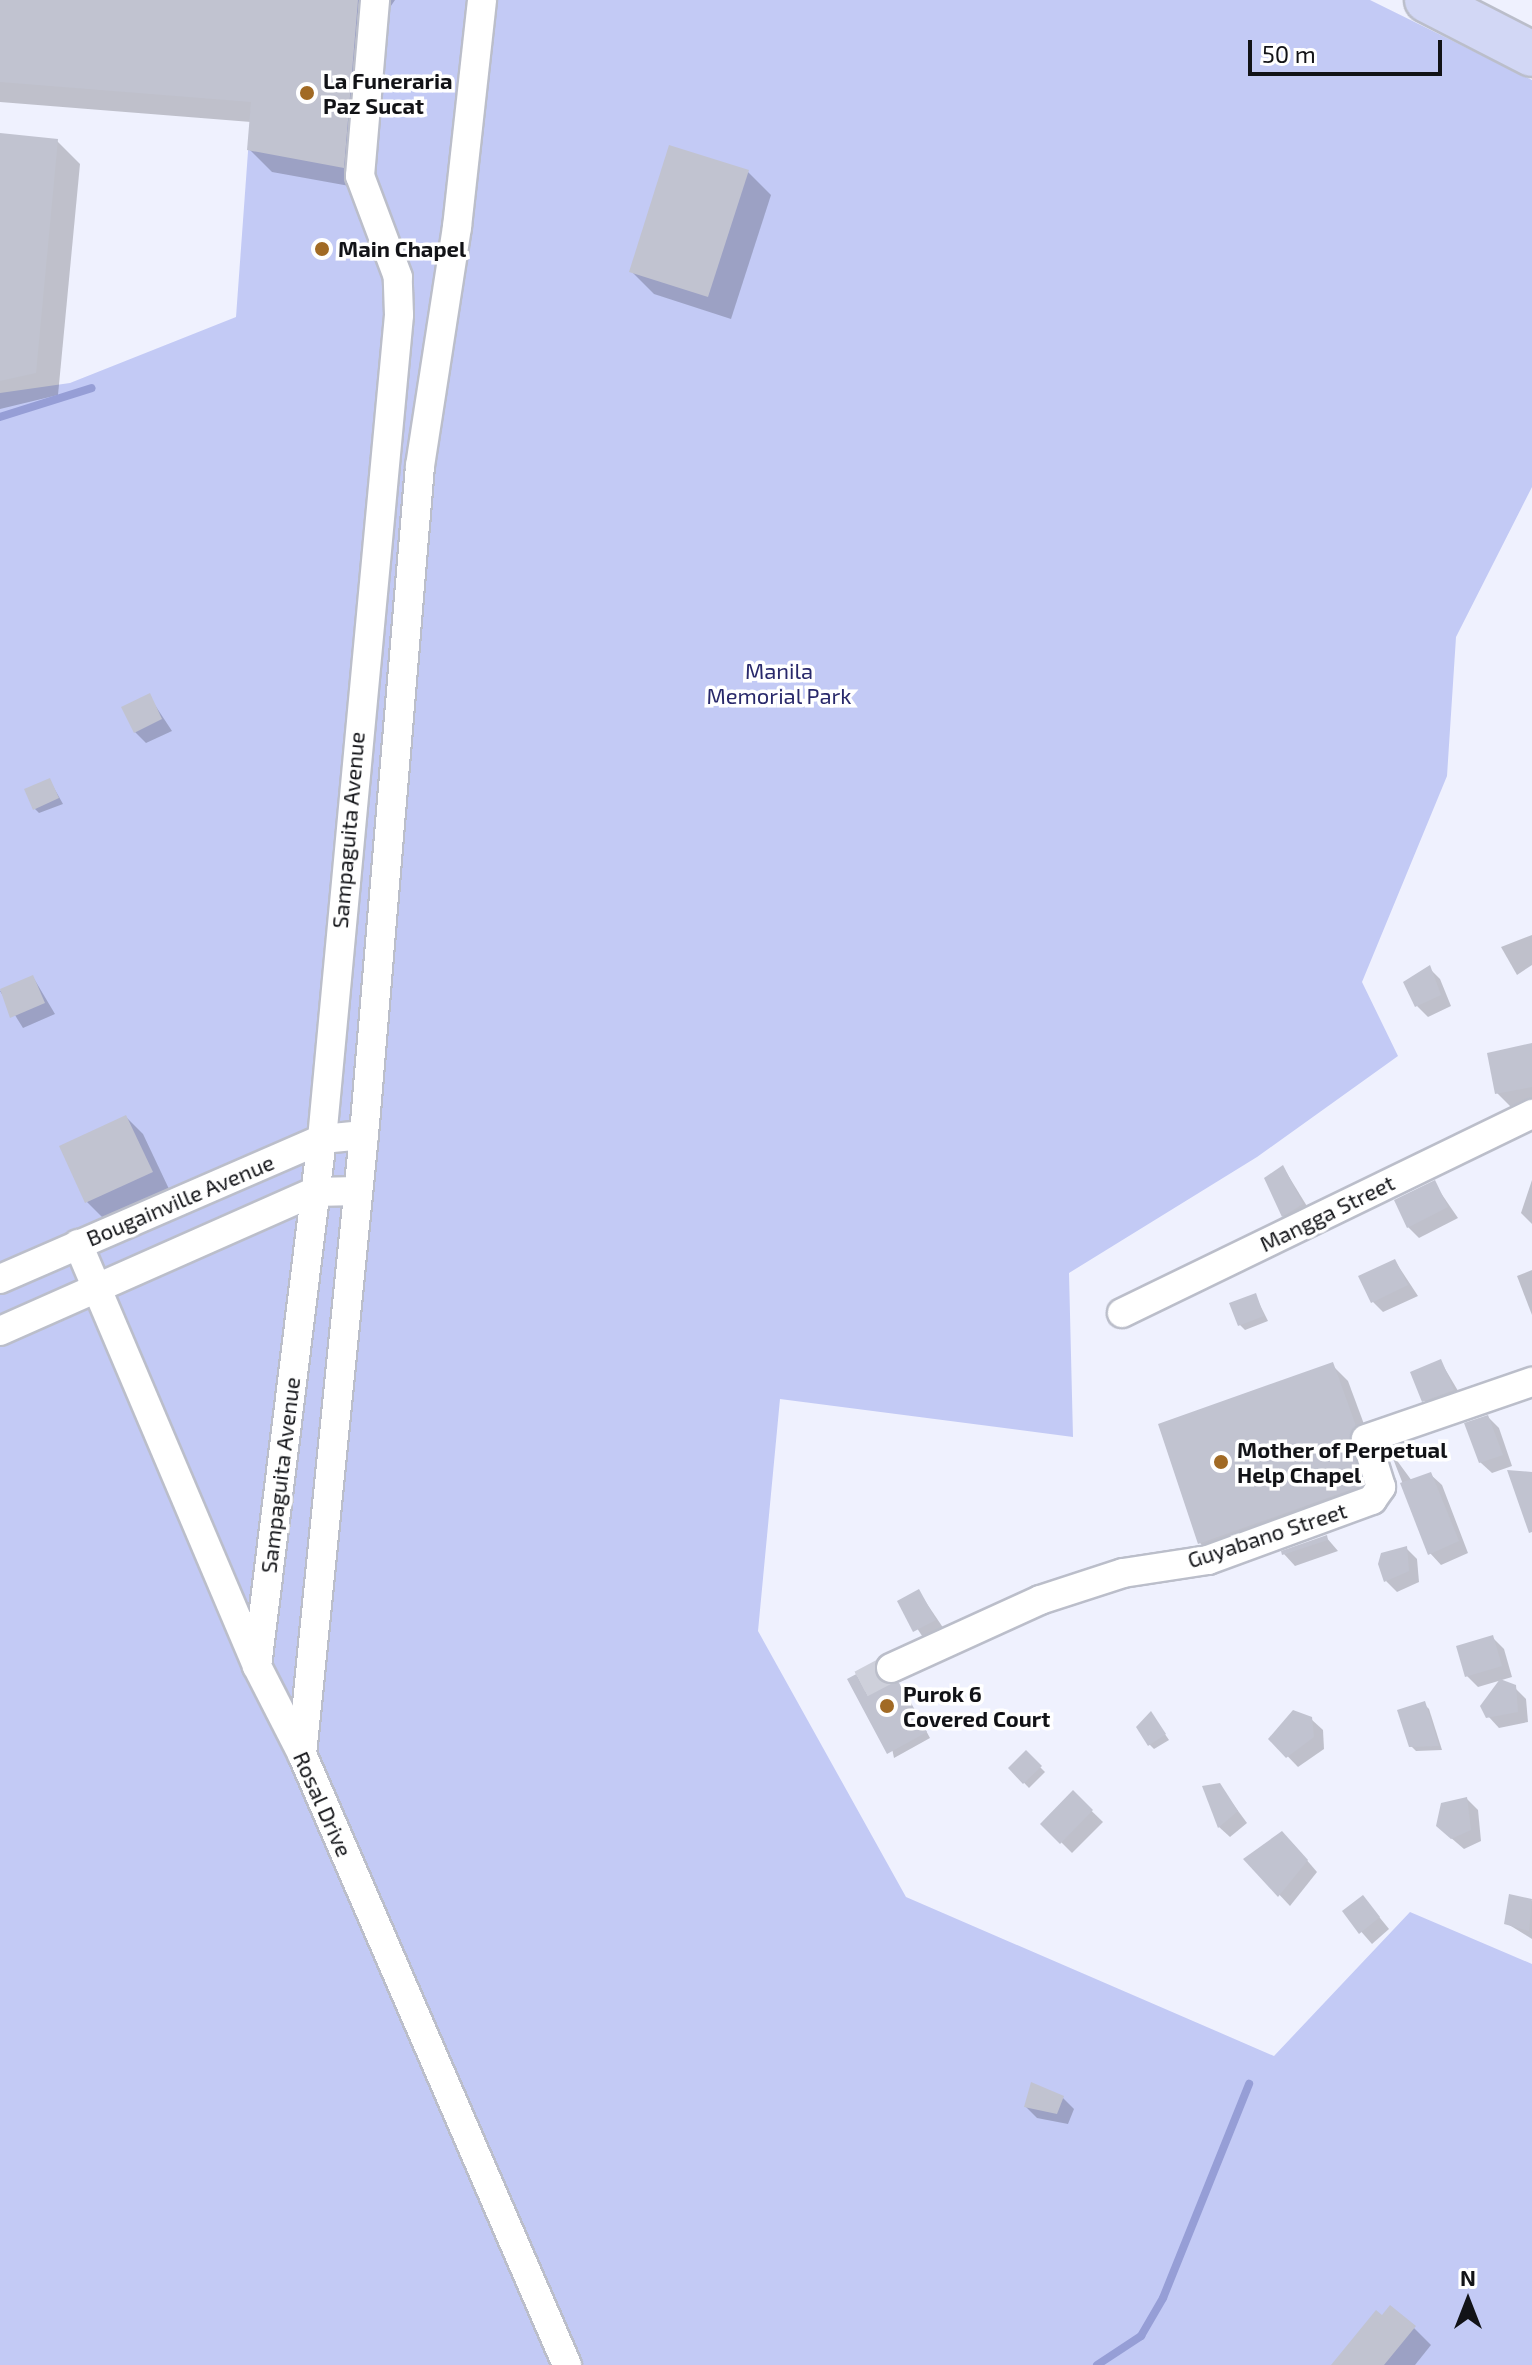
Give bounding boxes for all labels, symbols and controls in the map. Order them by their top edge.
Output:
scale bar [1252,24,1446,74]
text: 50 m [1262,39,1316,68]
place label: La Funeraria Paz Sucat [323,67,453,118]
marker: La Funeraria Paz Sucat [298,84,316,102]
place label: Main Chapel [338,236,466,262]
marker: Main Chapel [313,240,331,258]
park label: Manila Memorial Park [706,657,852,708]
street label: Sampaguita Avenue [326,730,370,930]
street label: Bougainville Avenue [82,1148,278,1252]
street label: Mangga Street [1255,1169,1399,1257]
street label: Sampaguita Avenue [255,1375,305,1575]
place label: Mother of Perpetual Help Chapel [1237,1436,1448,1488]
marker: Mother of Perpetual Help Chapel [1212,1453,1230,1471]
street label: Guyabano Street [1184,1497,1350,1573]
place label: Purok 6 Covered Court [903,1680,1050,1732]
marker: Purok 6 Covered Court [878,1697,896,1715]
street label: Rosal Drive [288,1747,358,1861]
north arrow [1428,2261,1508,2341]
text: N [1460,2264,1476,2290]

